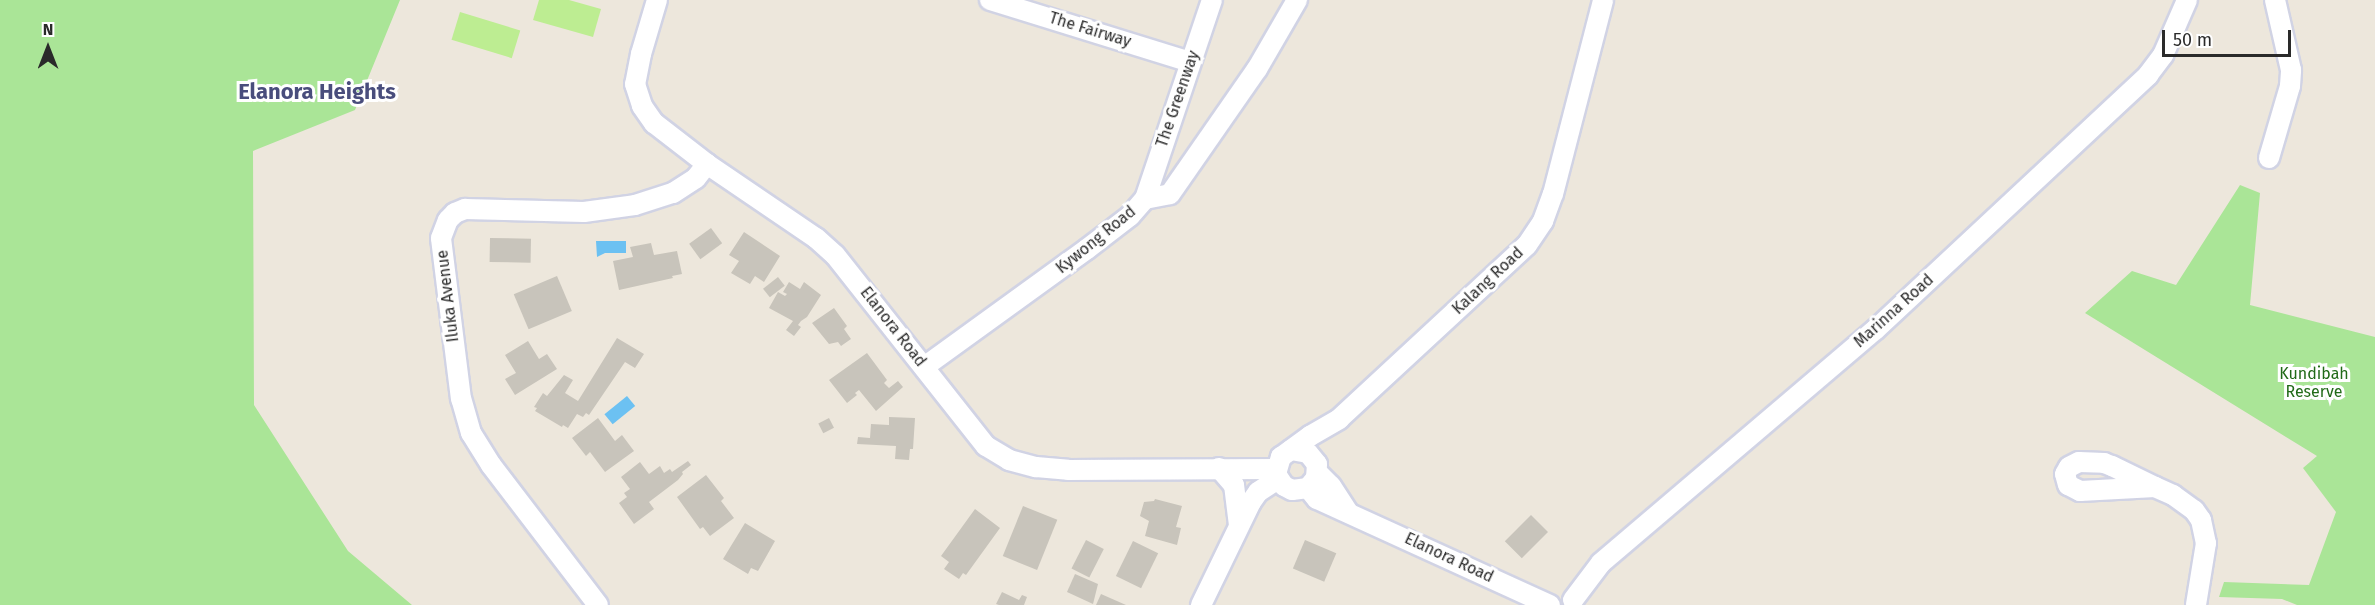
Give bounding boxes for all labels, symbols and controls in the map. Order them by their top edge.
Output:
street label: The Fairway [1047,8,1133,52]
north arrow [18,18,78,78]
scale bar [2165,18,2294,56]
text: N [43,20,53,39]
text: 50 m [2173,29,2212,51]
street label: The Greenway [1153,48,1203,150]
district label: Elanora Heights [238,79,396,105]
street label: Kywong Road [1052,202,1140,278]
street label: Kalang Road [1449,243,1527,319]
street label: Iluka Avenue [433,249,463,343]
street label: Marinna Road [1850,270,1938,352]
street label: Elanora Road [856,283,930,371]
park label: Kundibah Reserve [2279,364,2349,402]
street label: Elanora Road [1401,529,1497,587]

